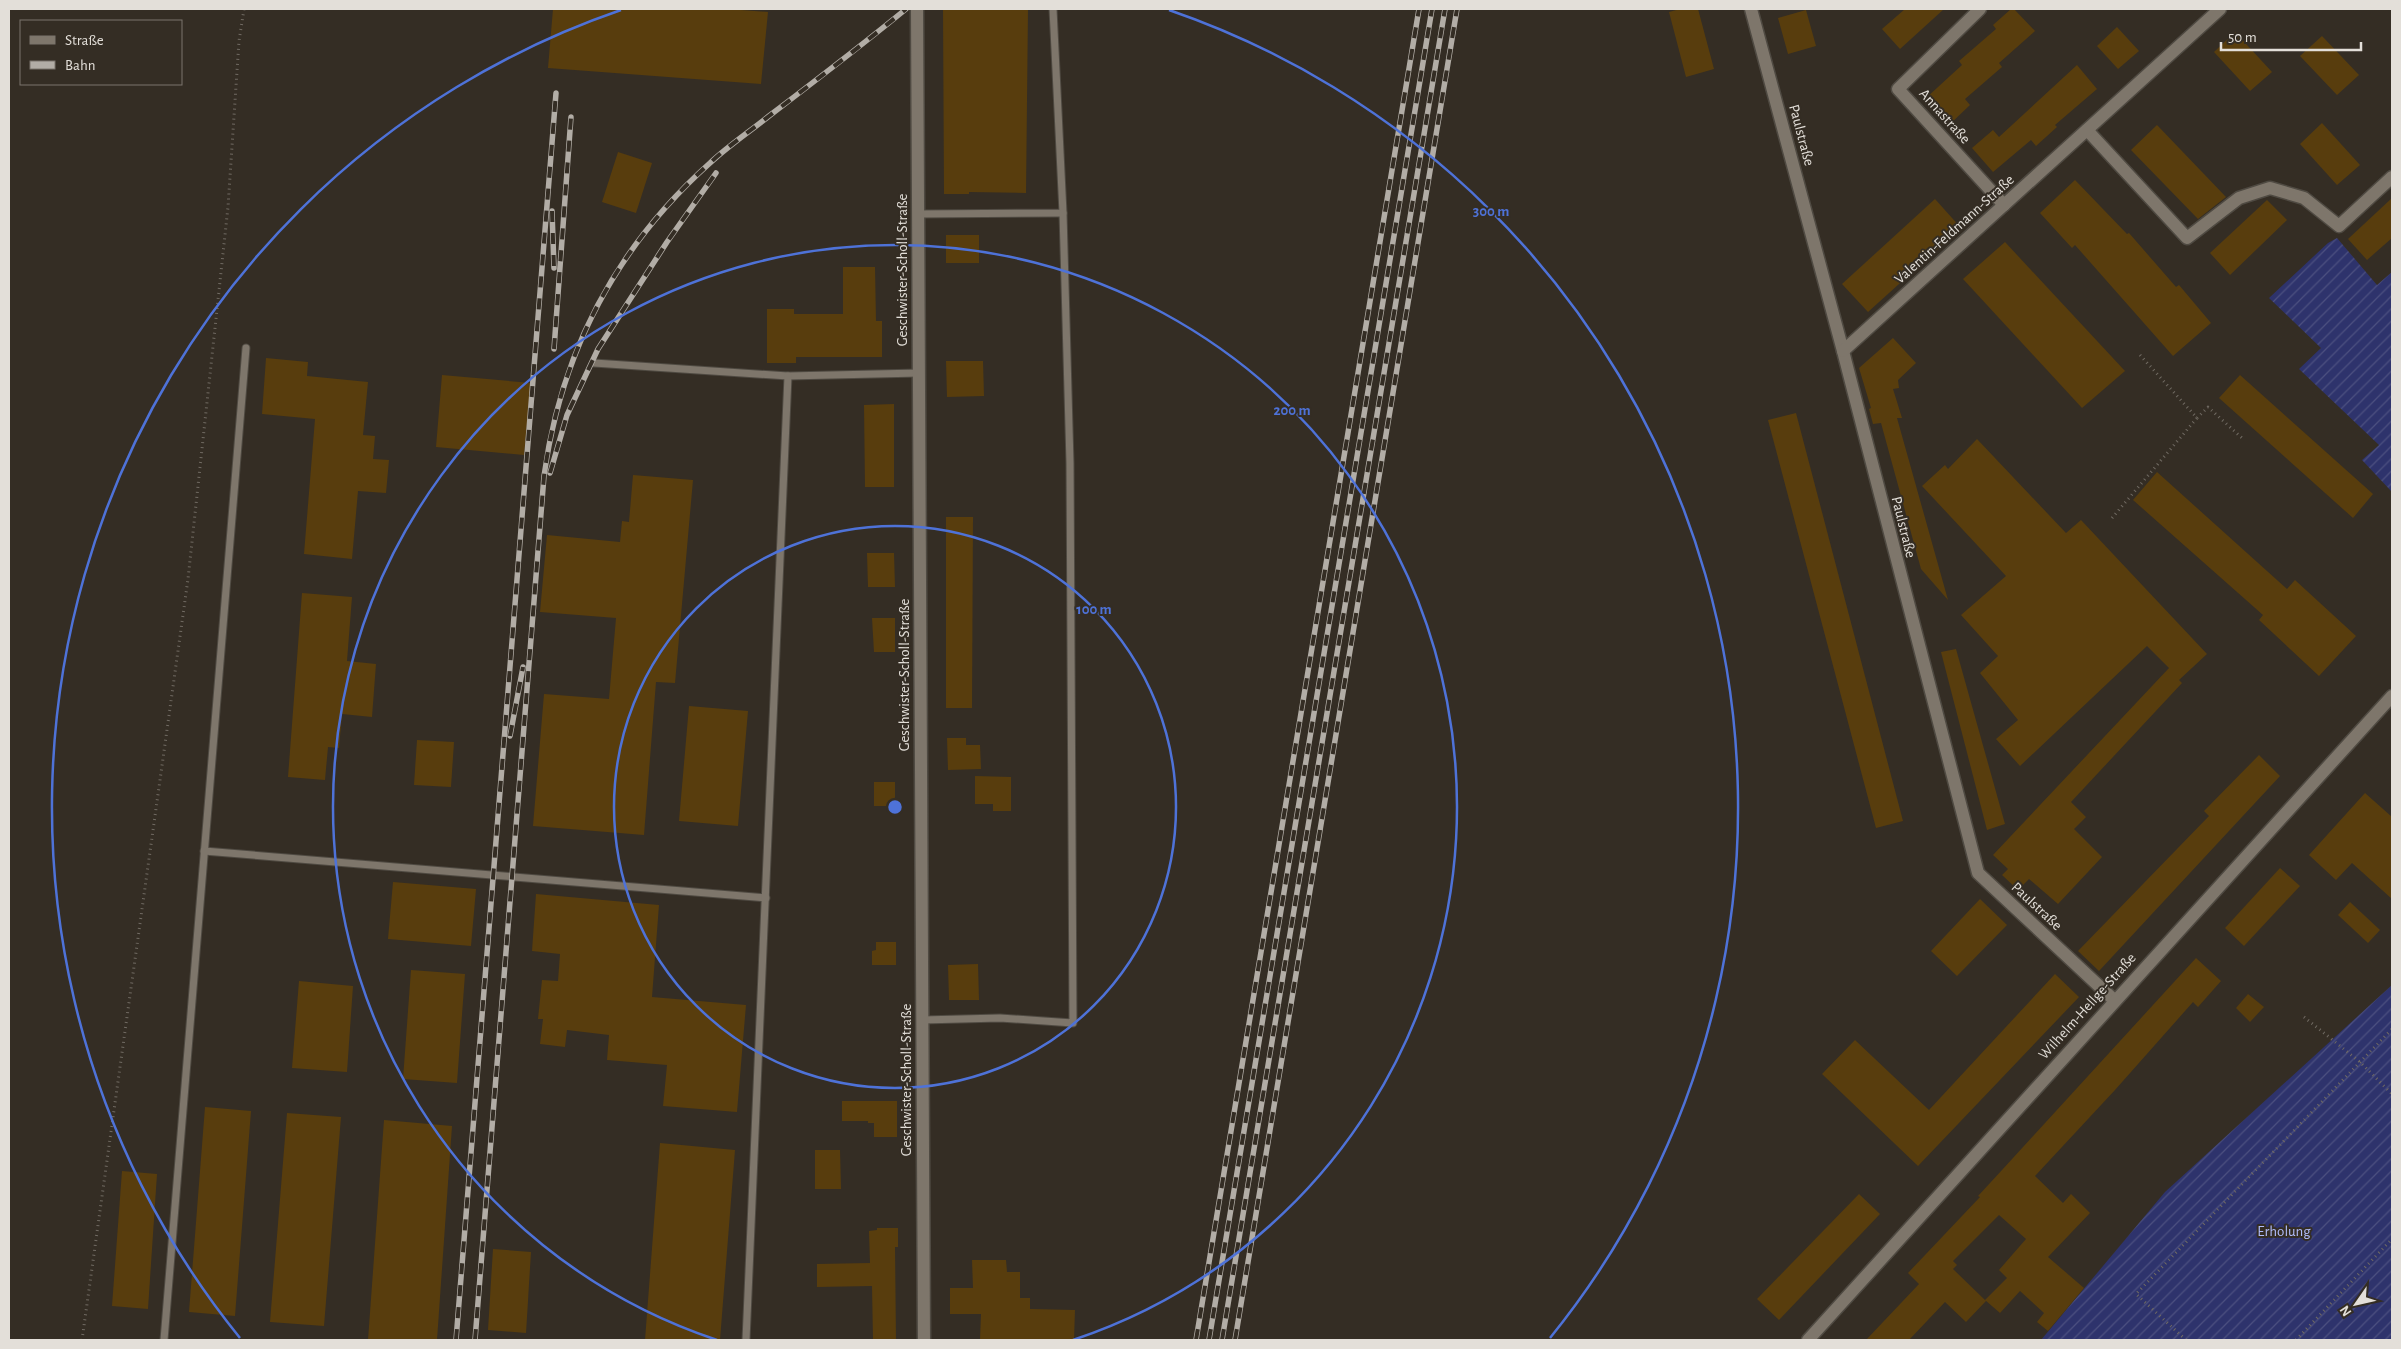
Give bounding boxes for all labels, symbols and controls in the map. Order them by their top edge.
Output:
legend [20,20,182,85]
scale bar [2221,20,2361,52]
text: 50 m [2228,30,2257,45]
text: Straße [65,33,104,48]
text: Bahn [65,58,95,73]
street label: Annastraße [1916,86,1973,147]
street label: Paulstraße [1786,103,1817,168]
street label: Valentin-Feldmann-Straße [1892,172,2017,287]
street label: Geschwister-Scholl-Straße [895,194,910,346]
text: 300 m [1473,204,1509,219]
text: 200 m [1273,403,1311,418]
street label: Paulstraße [1889,495,1918,560]
street label: Geschwister-Scholl-Straße [897,599,912,751]
text: 100 m [1076,602,1112,617]
centre of rings [886,798,904,816]
street label: Paulstraße [2009,879,2065,933]
street label: Wilhelm-Hellge-Straße [2036,950,2139,1062]
street label: Geschwister-Scholl-Straße [899,1004,914,1156]
park label: Erholung [2257,1224,2311,1239]
north arrow [2331,1279,2381,1329]
text: N [2338,1303,2355,1319]

